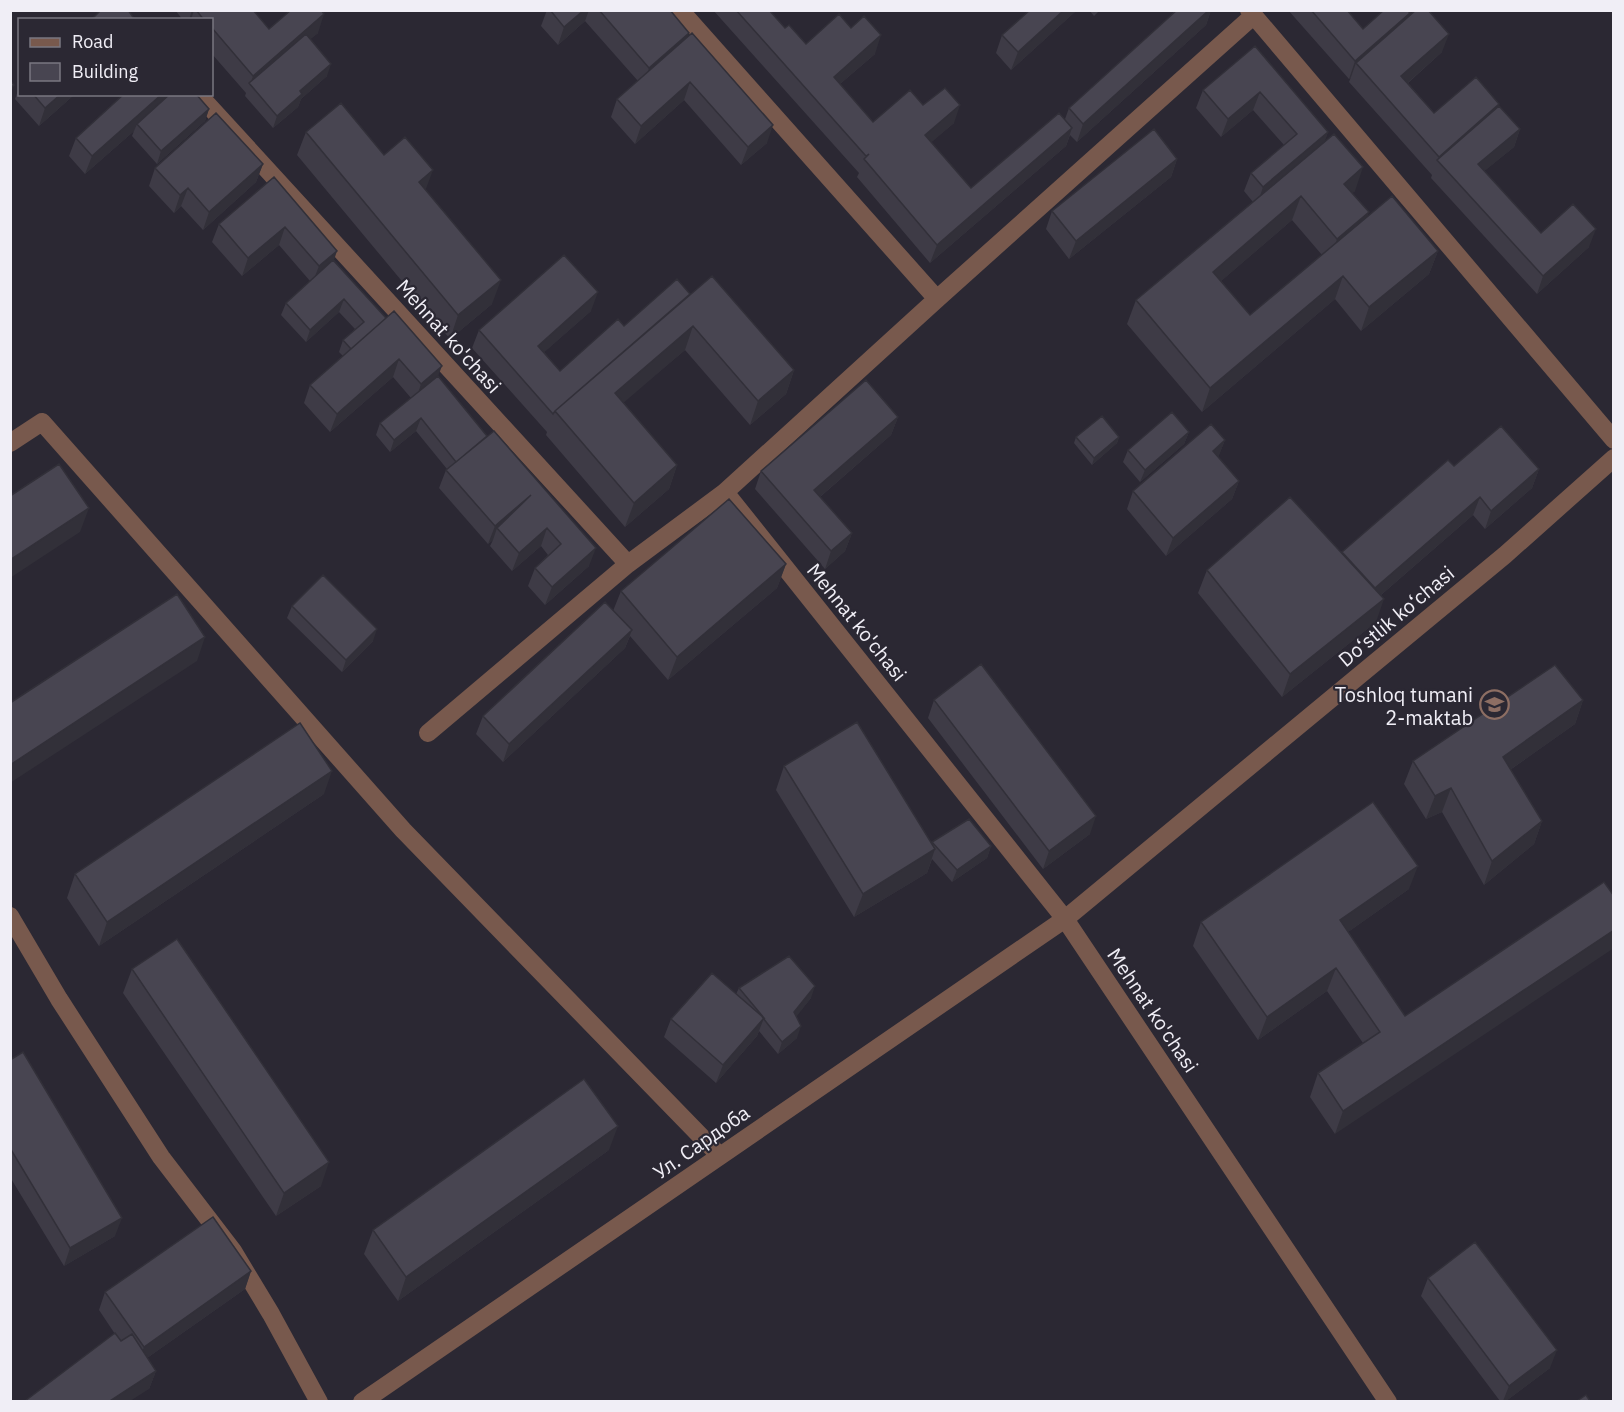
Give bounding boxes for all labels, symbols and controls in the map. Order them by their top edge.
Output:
legend [18,18,213,96]
text: Road [72,30,113,53]
text: Building [72,60,139,83]
street label: Mehnat ko'chasi [391,273,507,399]
street label: Mehnat ko'chasi [801,557,913,687]
street label: Do‘stlik ko‘chasi [1332,559,1460,673]
place label: Toshloq tumani 2-maktab [1335,681,1473,731]
school or university icon: Toshloq tumani 2-maktab [1478,689,1510,721]
street label: Mehnat ko'chasi [1101,942,1205,1078]
street label: Ул. Сардоба [647,1099,755,1185]

